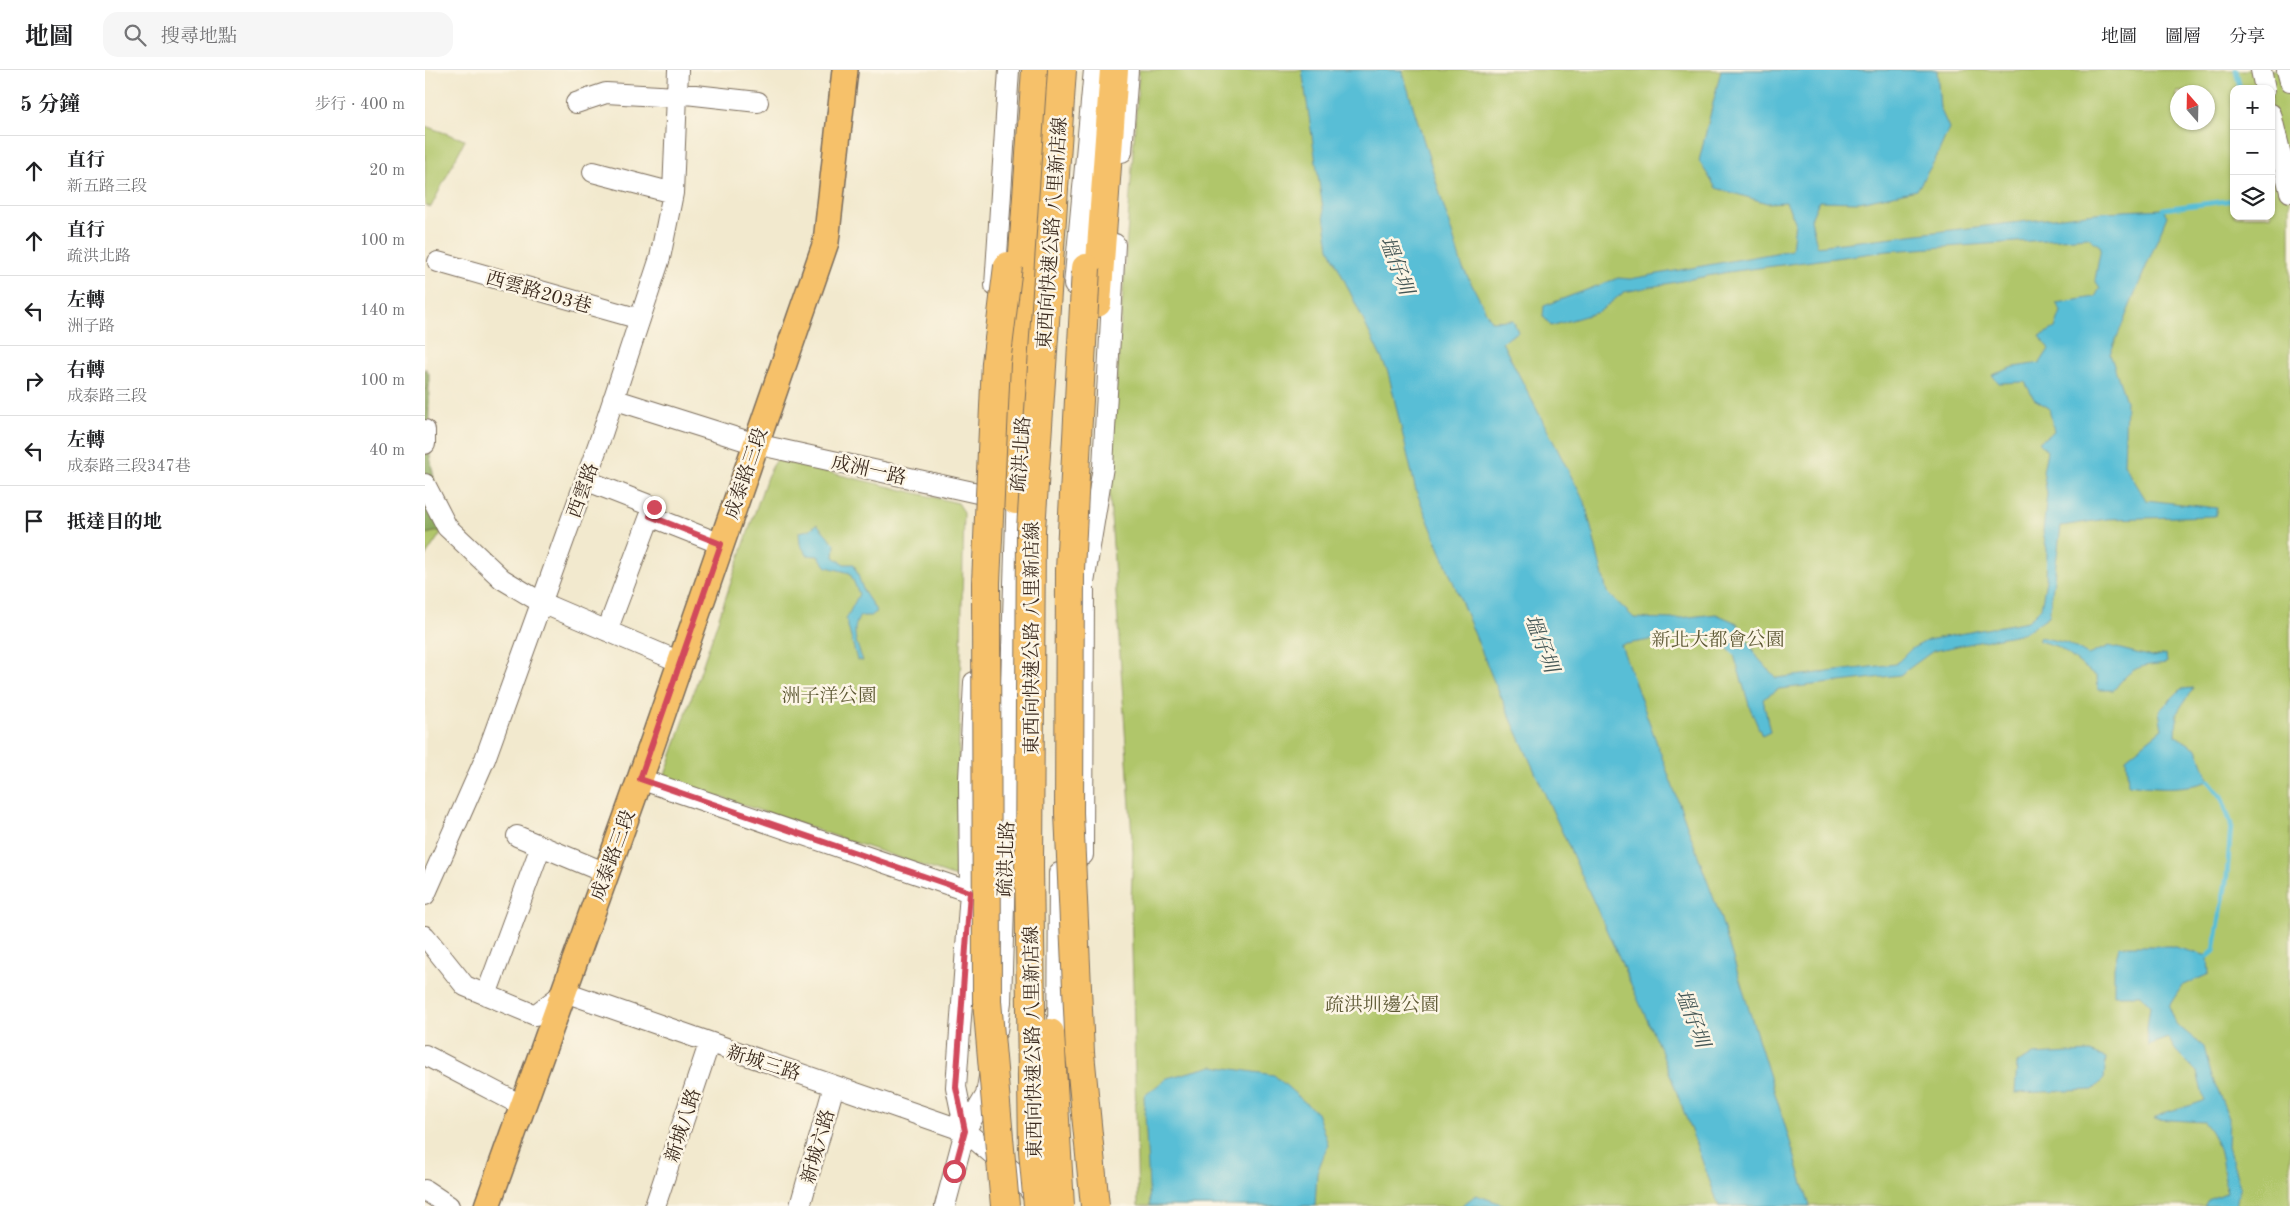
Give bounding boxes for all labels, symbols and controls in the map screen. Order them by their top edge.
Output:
search box [103,12,453,57]
icon: search [121,21,149,49]
text: 地圖 [25,26,73,50]
text: 搜尋地點 [161,28,237,47]
text: 地圖 [2101,28,2137,46]
text: 圖層 [2165,28,2201,46]
text: 分享 [2229,28,2265,46]
north arrow [2170,85,2215,130]
map controls [2230,85,2275,220]
button: + [2230,85,2275,130]
text: 5 分鐘 [20,95,80,116]
text: 步行 · 400 m [315,97,405,113]
street label: 東西向快速公路 八里新店線 [1033,116,1071,350]
button: − [2230,130,2275,175]
text: 直行 [67,152,105,171]
icon: ahead [20,157,48,185]
text: 20 m [369,163,405,179]
button: layers [2230,175,2275,220]
text: 新五路三段 [67,179,147,195]
text: 直行 [67,222,105,241]
icon: ahead [20,227,48,255]
text: 100 m [360,233,405,249]
water label: 塭仔圳 [1375,233,1418,300]
text: 疏洪北路 [67,249,131,265]
street label: 西雲路203巷 [483,267,594,318]
text: 左轉 [67,292,105,311]
icon: left [20,297,48,325]
text: 140 m [360,303,405,319]
text: 洲子路 [67,319,115,335]
text: 右轉 [67,362,105,381]
icon: right [20,367,48,395]
text: 100 m [360,373,405,389]
text: 成泰路三段 [67,389,147,405]
street label: 疏洪北路 [1008,415,1035,493]
street label: 成泰路三段 [720,425,772,522]
text: 左轉 [67,432,105,451]
icon: left [20,437,48,465]
text: 40 m [369,443,405,459]
street label: 成洲一路 [829,452,908,489]
text: 成泰路三段347巷 [67,459,191,475]
street label: 西雲路 [564,460,603,521]
route end [643,496,666,519]
icon: arrive [20,507,48,535]
text: 抵達目的地 [67,514,162,533]
street label: 東西向快速公路 八里新店線 [1021,521,1043,755]
water label: 塭仔圳 [1520,611,1563,678]
park label: 新北大都會公園 [1651,629,1785,651]
park label: 洲子洋公園 [781,685,877,707]
street label: 成泰路三段 [586,807,640,904]
street label: 疏洪北路 [995,821,1018,897]
street label: 東西向快速公路 八里新店線 [1020,925,1046,1159]
water label: 塭仔圳 [1671,986,1714,1053]
park label: 疏洪圳邊公園 [1325,994,1439,1016]
street label: 新城三路 [724,1042,803,1085]
street label: 新城八路 [662,1086,705,1165]
street label: 新城六路 [798,1107,839,1186]
route start [943,1160,966,1183]

